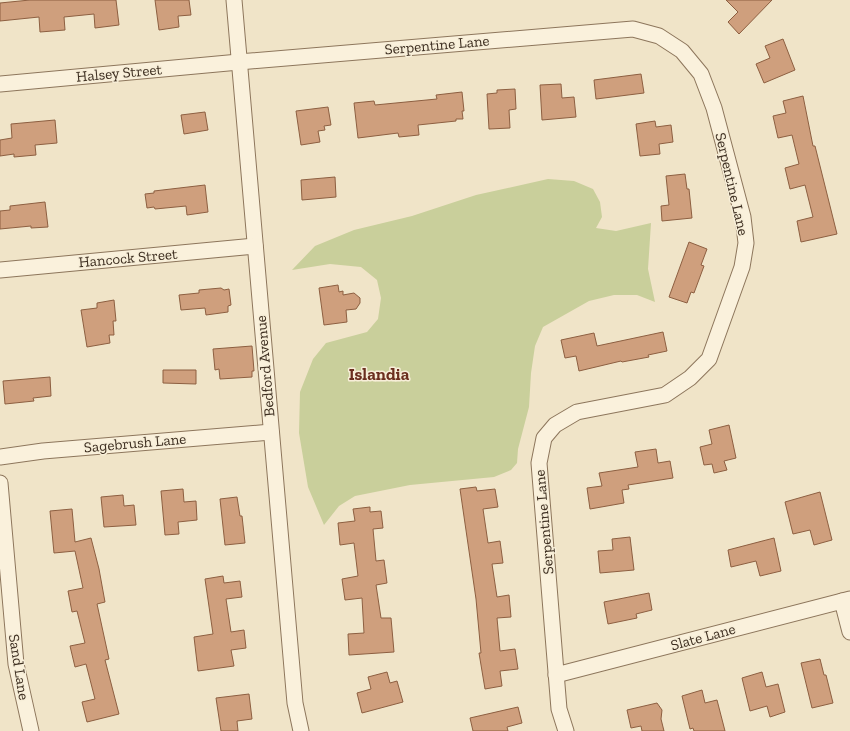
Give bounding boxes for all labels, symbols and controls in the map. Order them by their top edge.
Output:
street label: Serpentine Lane [384,31,490,59]
street label: Halsey Street [75,60,163,86]
street label: Serpentine Lane [711,131,753,237]
street label: Hancock Street [78,245,179,271]
street label: Bedford Avenue [252,315,278,417]
district label: Islandia [349,364,410,384]
street label: Sagebrush Lane [83,430,187,456]
street label: Serpentine Lane [530,469,558,575]
street label: Slate Lane [669,620,737,654]
street label: Sand Lane [5,633,33,701]

